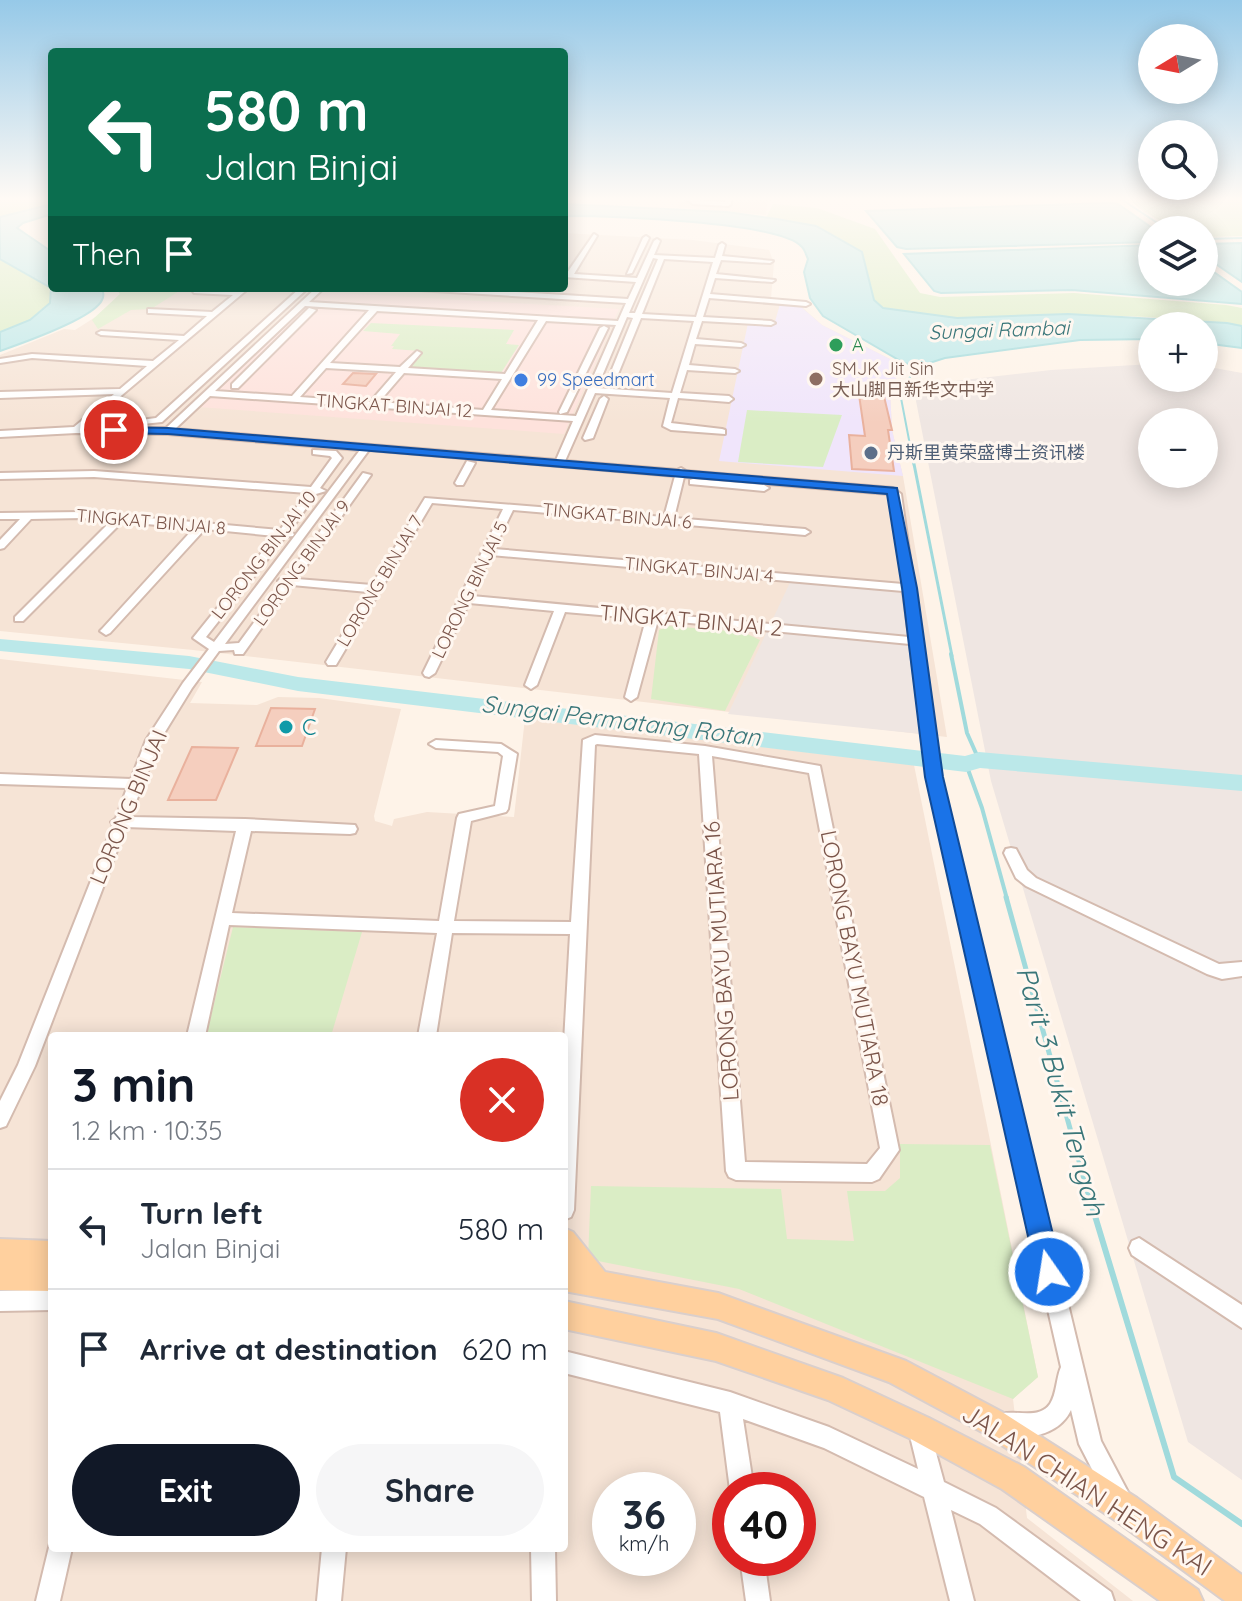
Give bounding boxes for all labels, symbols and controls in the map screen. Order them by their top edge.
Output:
north arrow [1138,24,1218,104]
map controls [1138,24,1218,488]
text: 580 m [204,75,369,145]
icon: left [72,80,176,184]
button: search [1138,120,1218,200]
text: Jalan Binjai [204,144,398,189]
button: layers [1138,216,1218,296]
icon: arrive [157,232,201,276]
text: Then [72,235,141,273]
button: + [1138,312,1218,392]
water label: Sungai Rambai [928,314,1072,344]
place label: A [852,333,864,356]
marker: A [827,336,845,354]
place label: SMJK Jit Sin 大山脚日新华文中学 [832,357,994,401]
place label: 99 Speedmart [537,368,655,391]
marker: SMJK Jit Sin 大山脚日新华文中学 [807,370,825,388]
marker: 99 Speedmart [512,371,530,389]
street label: TINGKAT BINJAI 12 [315,389,473,422]
pin [80,396,148,464]
icon: arrive [92,408,136,452]
button: − [1138,408,1218,488]
place label: 丹斯里黄荣盛博士资讯楼 [887,441,1085,464]
marker: 丹斯里黄荣盛博士资讯楼 [862,444,880,462]
street label: LORONG BINJAI 10 [206,486,321,624]
street label: LORONG BINJAI 9 [248,495,355,630]
street label: TINGKAT BINJAI 6 [541,498,693,534]
street label: TINGKAT BINJAI 8 [75,504,227,539]
street label: LORONG BINJAI 7 [331,511,428,651]
street label: LORONG BINJAI 5 [426,518,513,662]
street label: TINGKAT BINJAI 4 [624,552,775,587]
street label: TINGKAT BINJAI 2 [598,598,784,642]
water label: Sungai Permatang Rotan [480,688,763,752]
place label: C [302,713,316,741]
marker: C [277,718,295,736]
street label: LORONG BINJAI [83,726,173,888]
street label: LORONG BAYU MUTIARA 16 [697,820,745,1102]
street label: LORONG BAYU MUTIARA 18 [815,828,895,1108]
water label: Parit 3 Bukit Tengah [1009,962,1114,1221]
text: 3 min [72,1054,195,1114]
button: close [460,1058,544,1142]
text: 1.2 km · 10:35 [72,1114,222,1147]
text: Turn left [140,1194,263,1232]
icon: left [72,1207,116,1251]
text: 580 m [458,1210,544,1248]
position arrow [1007,1230,1091,1314]
text: Jalan Binjai [140,1232,280,1265]
icon: arrive [72,1327,116,1371]
text: Arrive at destination [140,1330,438,1368]
text: 620 m [462,1330,548,1368]
street label: JALAN CHIAN HENG KAI [956,1396,1218,1583]
button: Exit [72,1444,300,1536]
button: Share [316,1444,544,1536]
speed limit sign: 40 [712,1472,816,1576]
text: 36 [622,1489,666,1539]
text: km/h [619,1531,669,1556]

